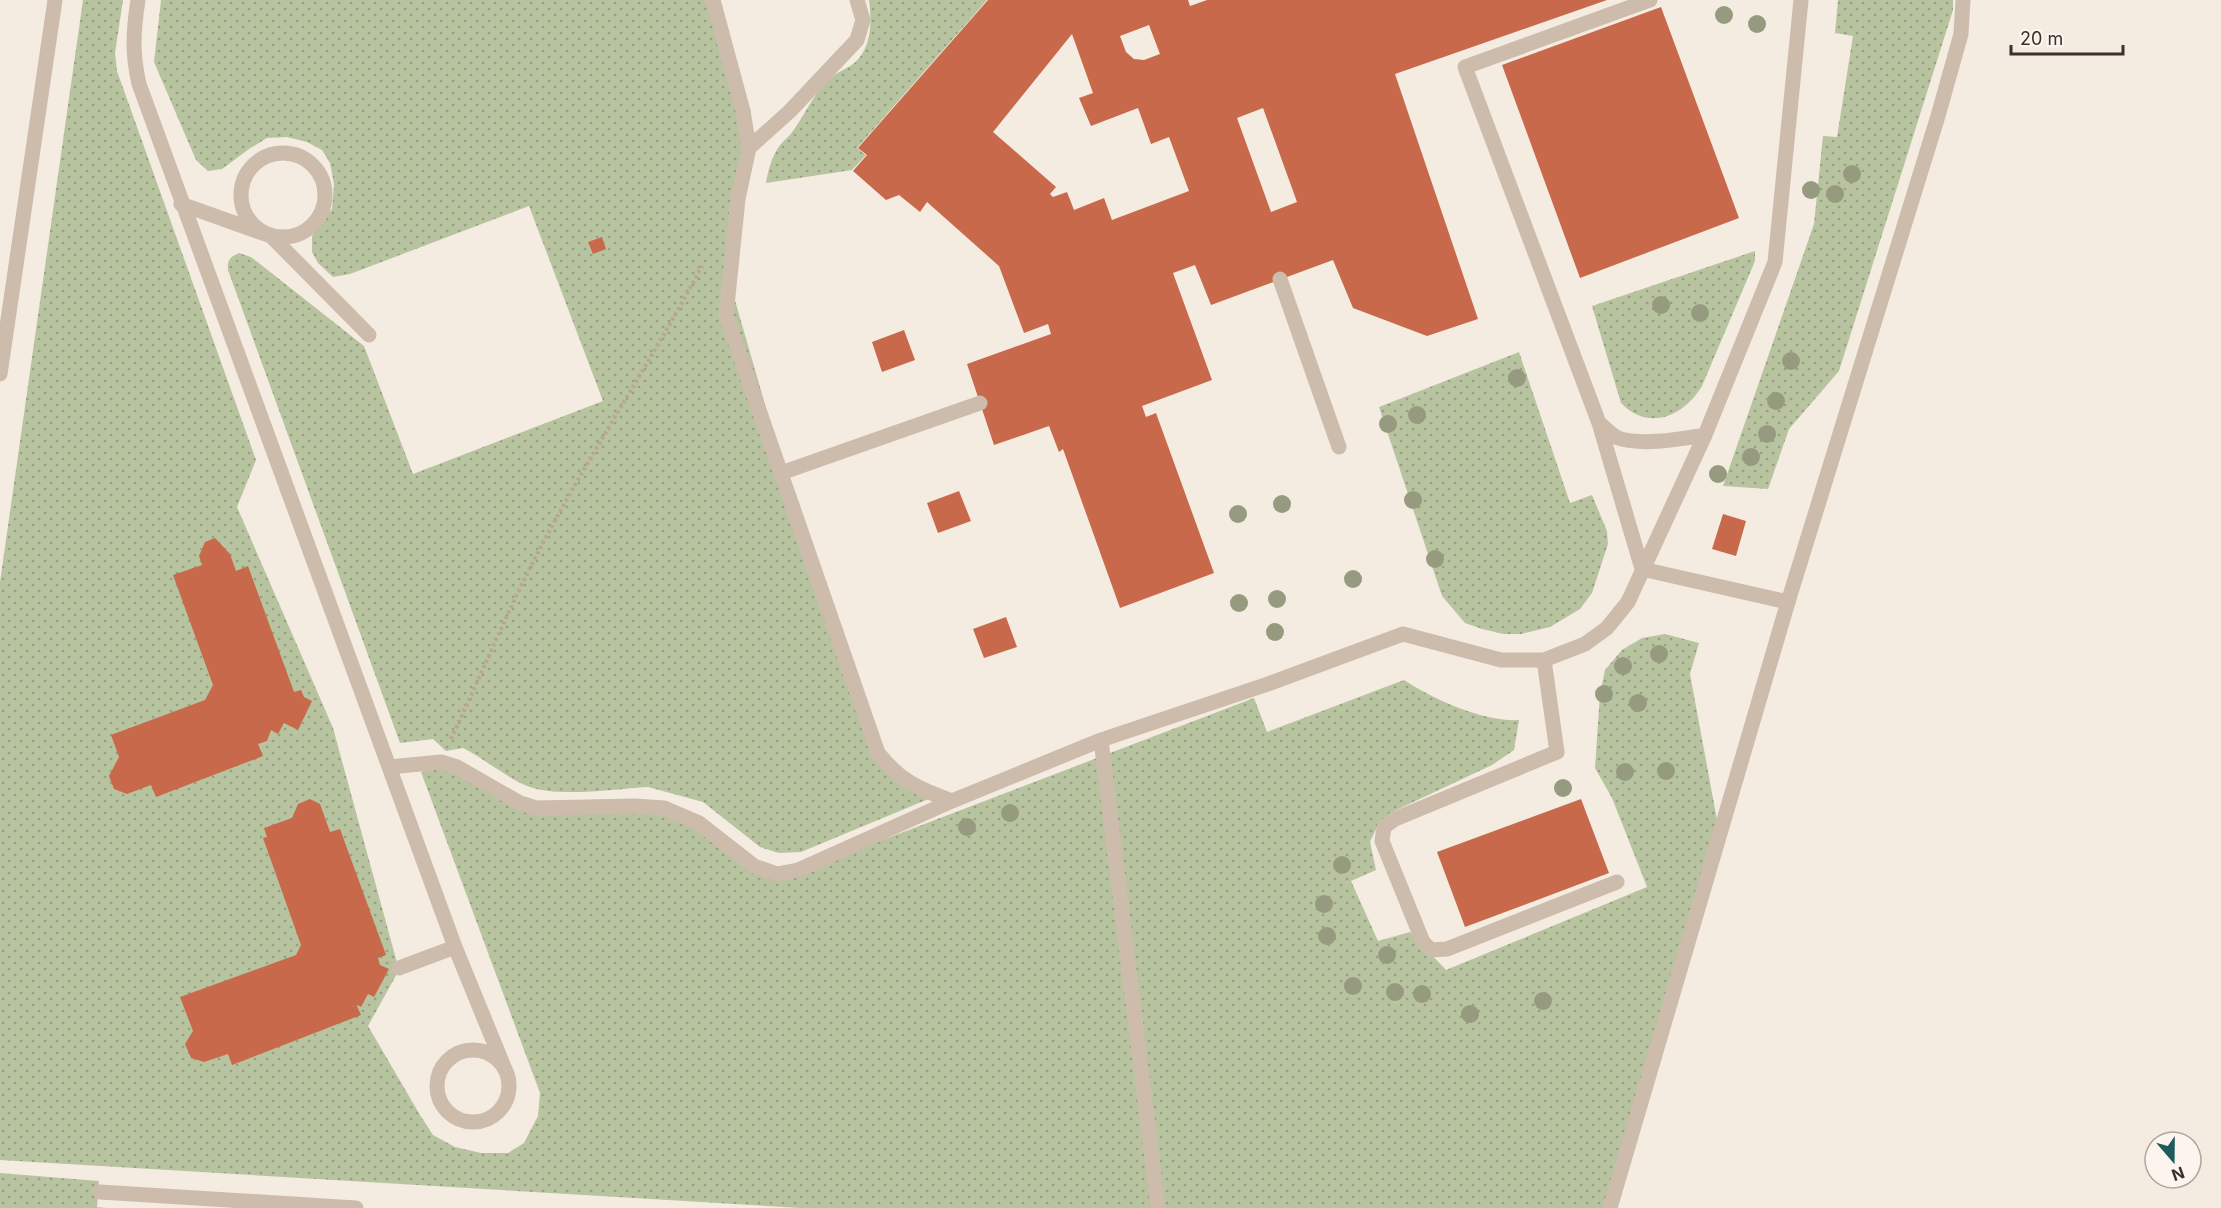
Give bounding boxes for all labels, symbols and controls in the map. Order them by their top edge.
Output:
scale bar [2011,18,2124,56]
text: 20 m [2020,28,2063,49]
north arrow [2143,1130,2203,1190]
text: N [2169,1163,2187,1186]

